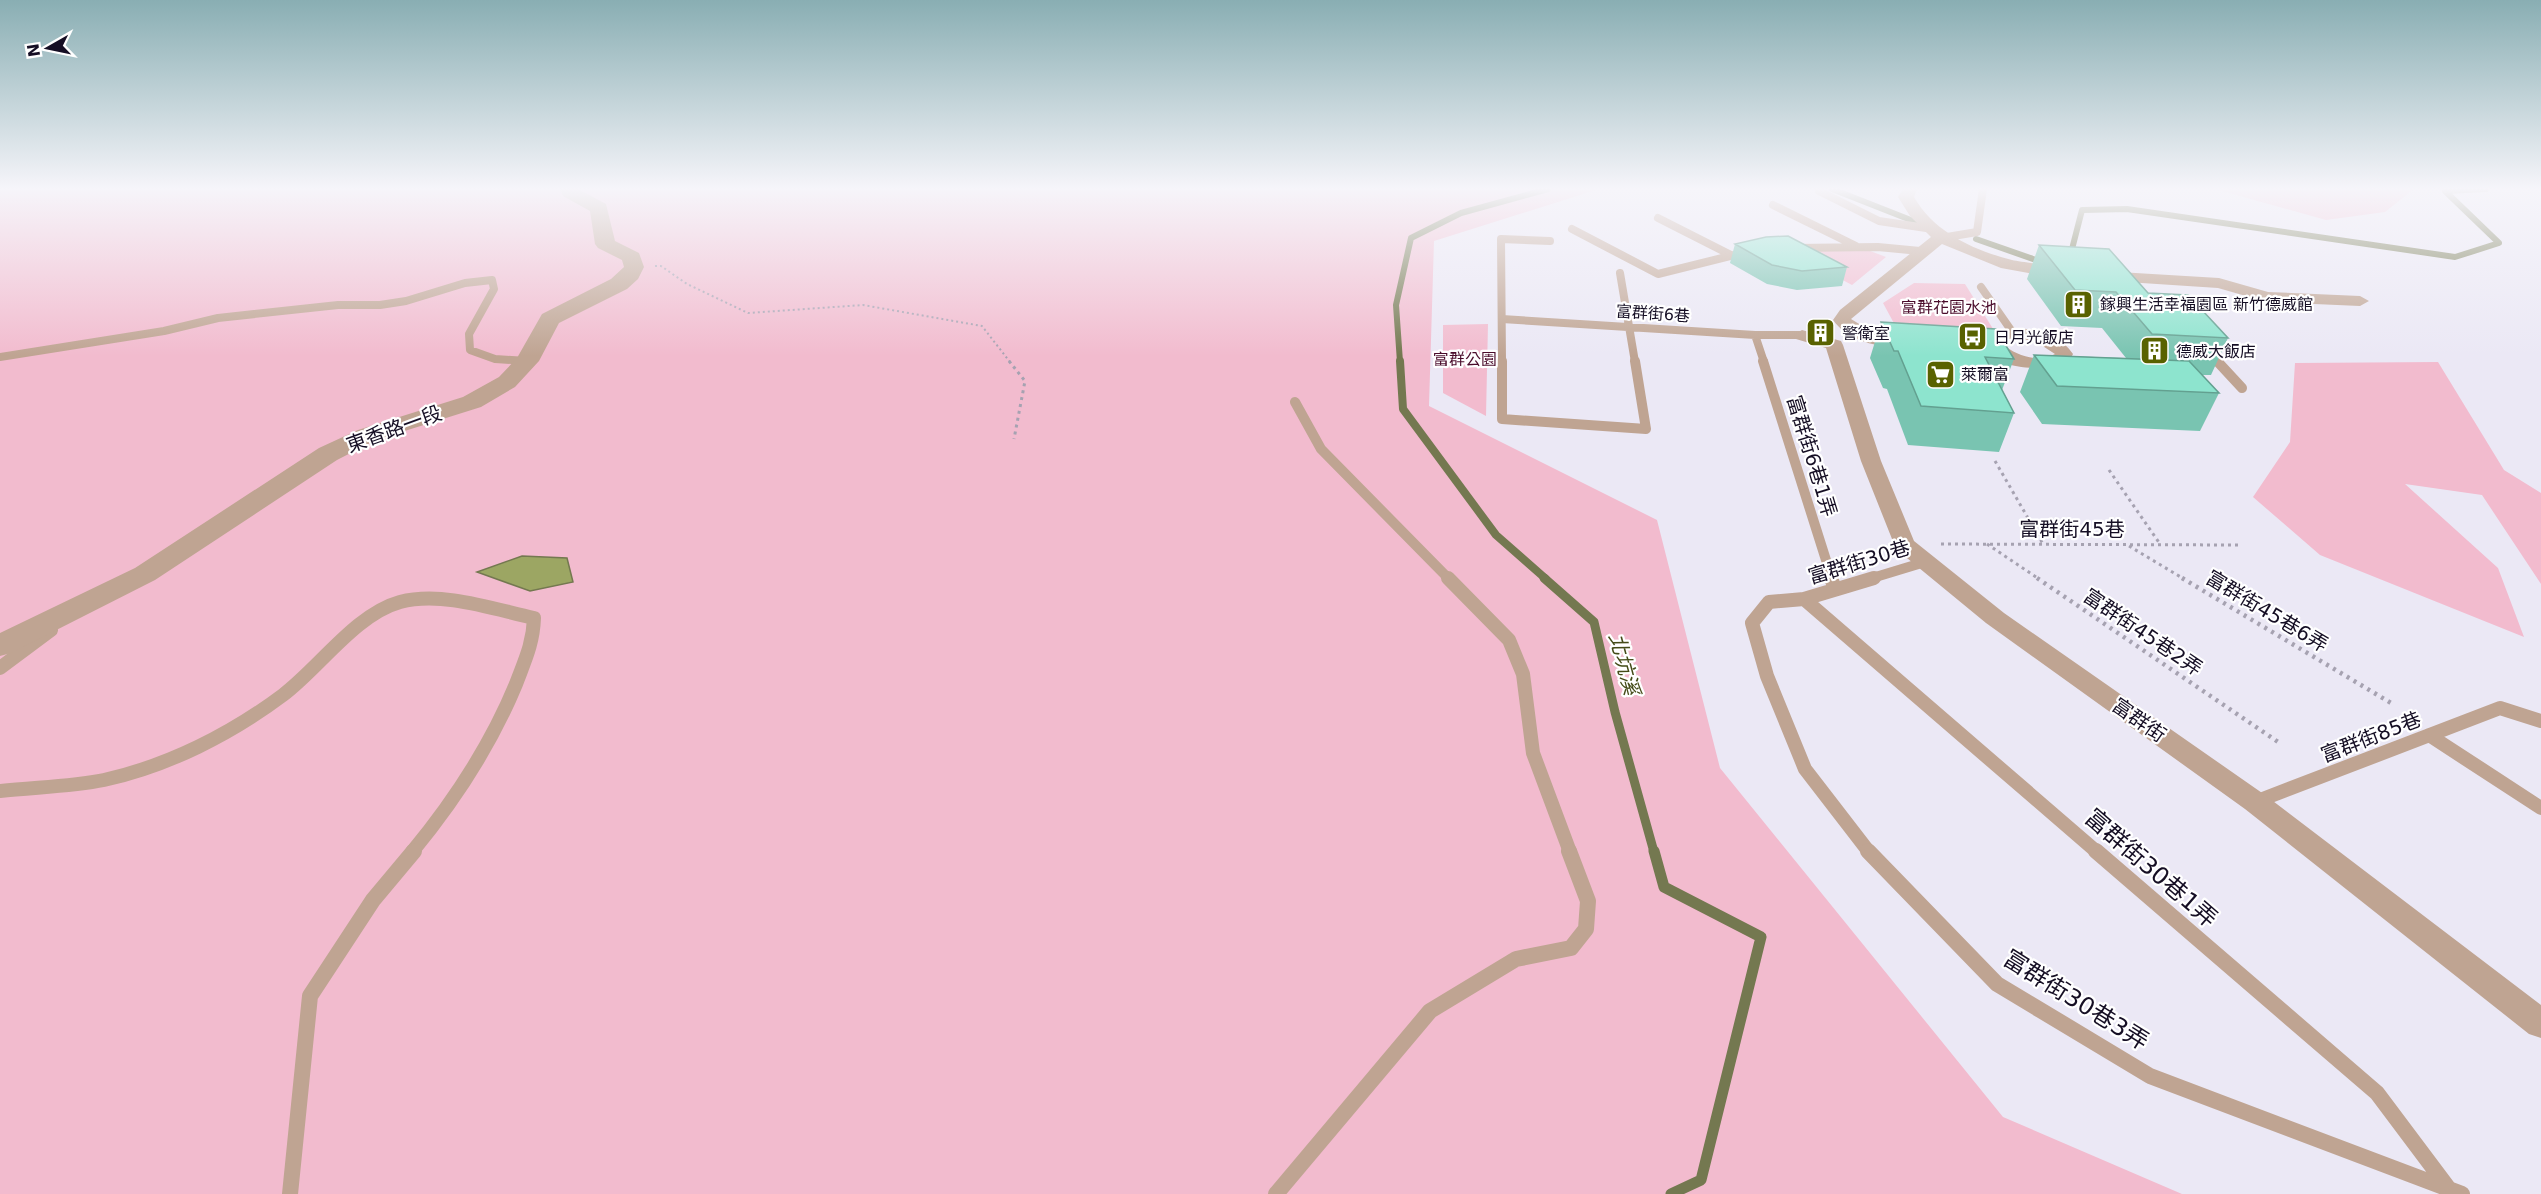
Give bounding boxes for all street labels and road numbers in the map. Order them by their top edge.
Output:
street label: 富群街6巷 [1615,301,1691,326]
street label: 富群街6巷1弄 [1782,393,1842,519]
street label: 東香路一段 [343,401,445,457]
street label: 富群街45巷 [2019,517,2125,541]
street label: 富群街30巷 [1805,535,1913,589]
street label: 富群街45巷6弄 [2202,565,2332,657]
street label: 富群街45巷2弄 [2079,583,2207,681]
street label: 富群街 [2108,693,2170,747]
street label: 富群街85巷 [2317,707,2425,767]
street label: 富群街30巷1弄 [2079,803,2223,933]
street label: 富群街30巷3弄 [1998,944,2154,1056]

